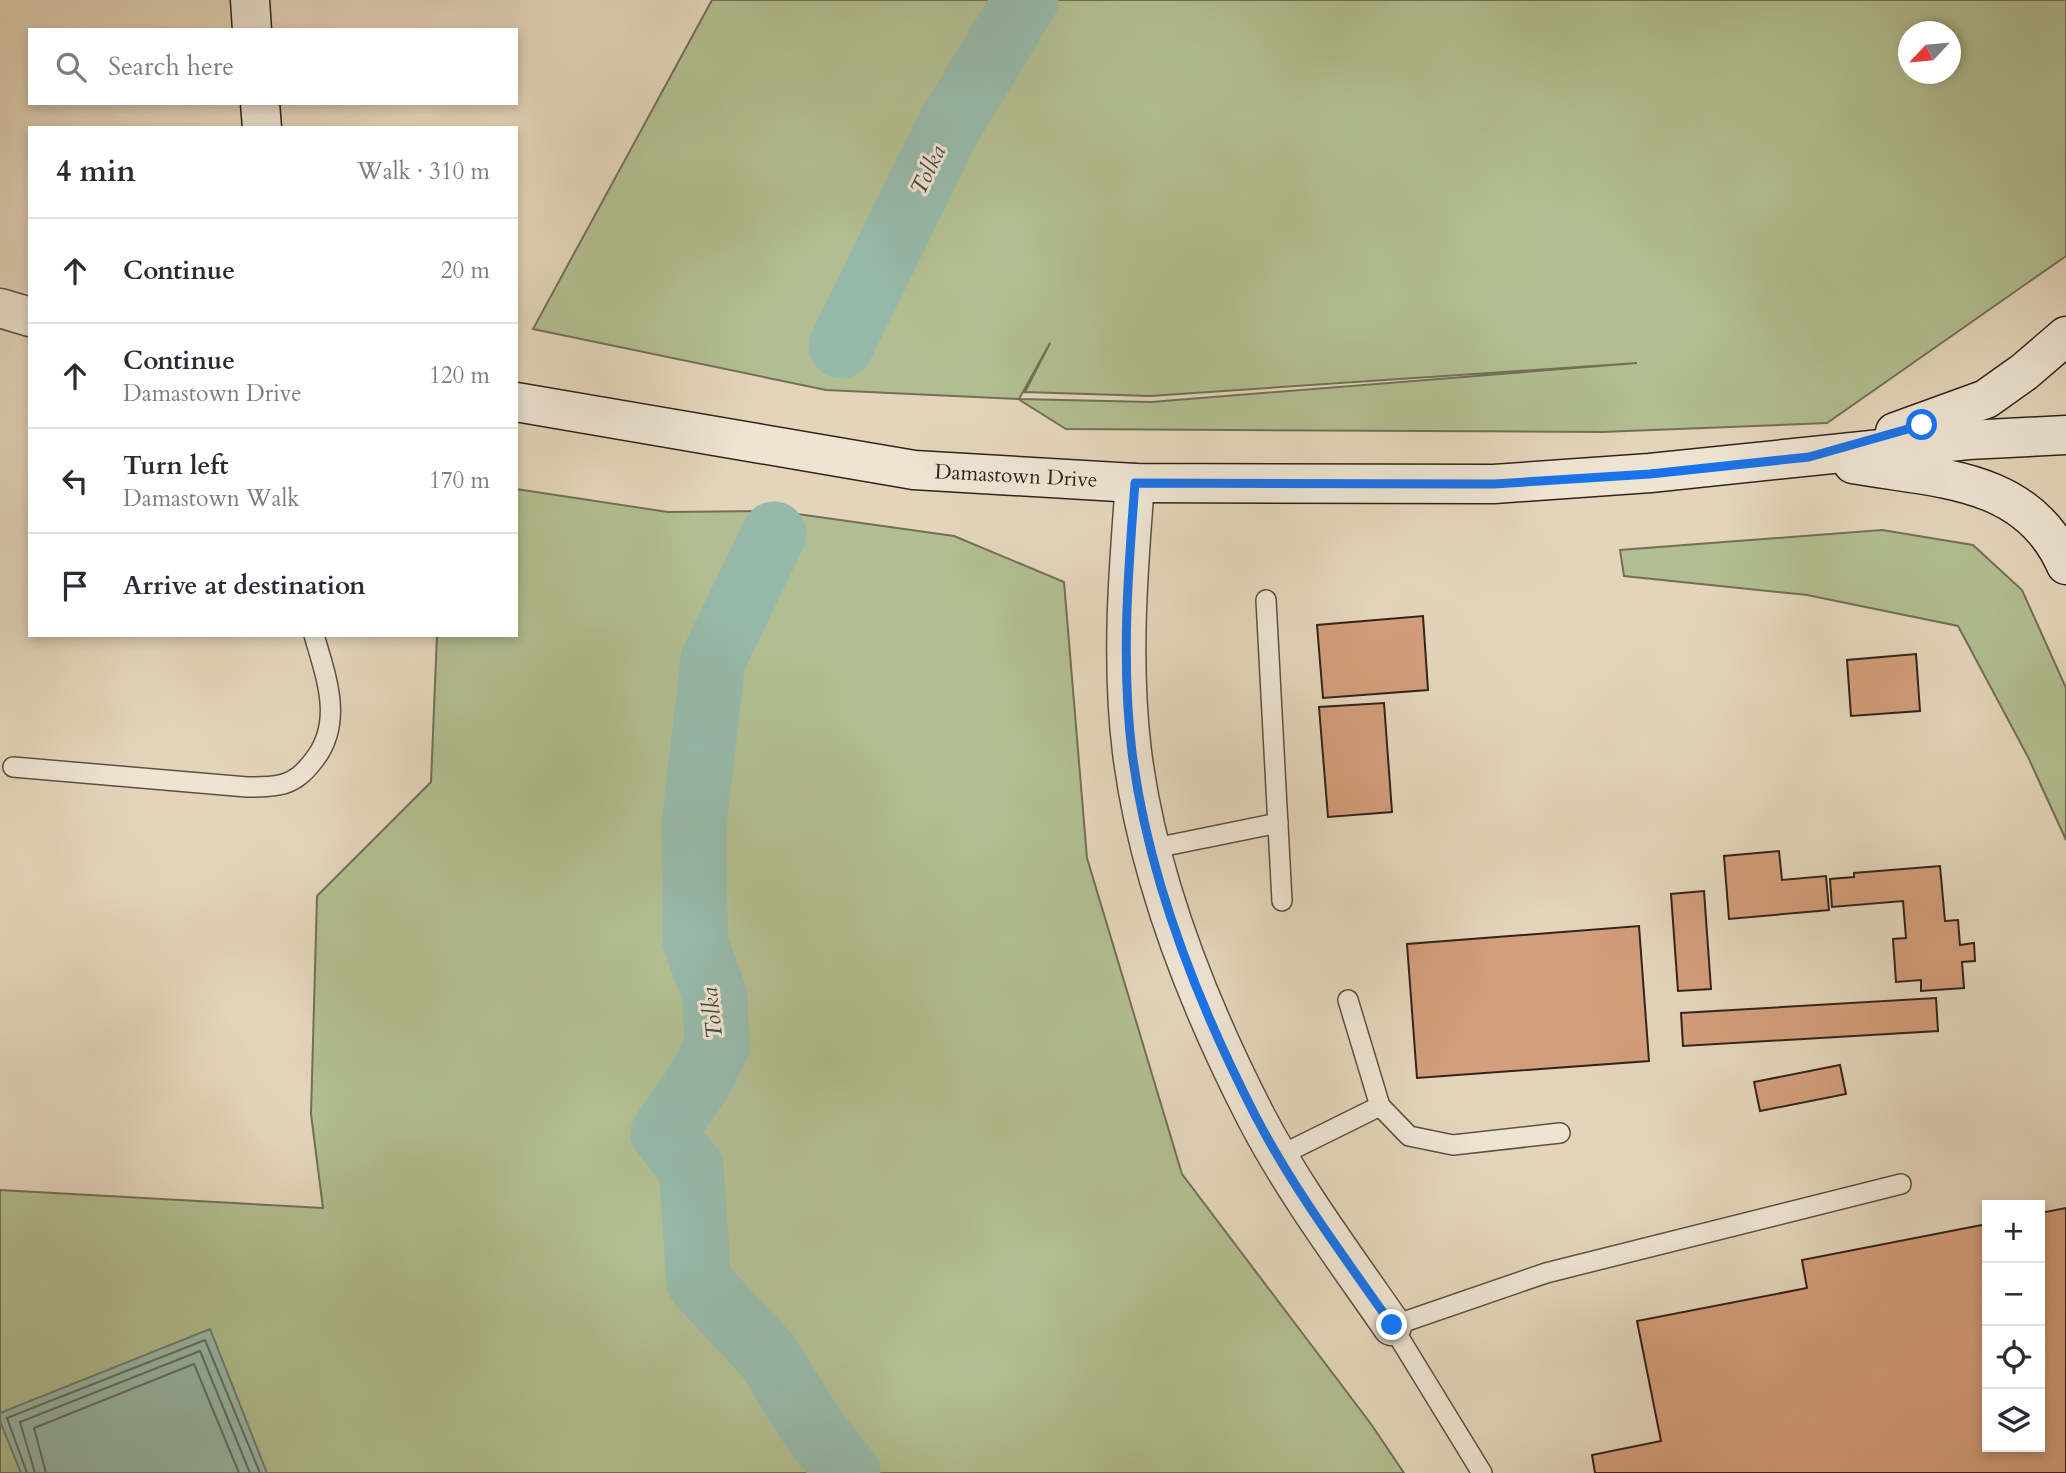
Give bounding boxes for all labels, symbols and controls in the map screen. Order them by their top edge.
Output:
north arrow [1898,21,1961,84]
search box [28,28,518,105]
icon: search [52,48,90,86]
text: Search here [108,49,234,84]
water label: Tolka [903,140,953,200]
text: 4 min [56,151,136,192]
text: Walk · 310 m [357,156,490,187]
icon: ahead [56,252,94,290]
text: Continue [123,253,235,288]
text: 20 m [441,255,490,286]
text: Continue [123,343,235,378]
icon: ahead [56,357,94,395]
text: 120 m [429,360,490,391]
text: Damastown Drive [123,378,302,409]
route start [1906,409,1937,440]
text: Turn left [123,448,228,483]
street label: Damastown Drive [934,457,1098,495]
icon: left [56,462,94,500]
text: 170 m [429,465,490,496]
text: Damastown Walk [123,483,300,514]
icon: arrive [56,567,94,605]
text: Arrive at destination [123,568,366,603]
water label: Tolka [694,986,730,1040]
map controls [1982,1200,2045,1452]
button: + [1982,1200,2045,1263]
button: − [1982,1263,2045,1326]
route end [1376,1309,1407,1340]
button: locate [1982,1326,2045,1389]
button: layers [1982,1389,2045,1452]

